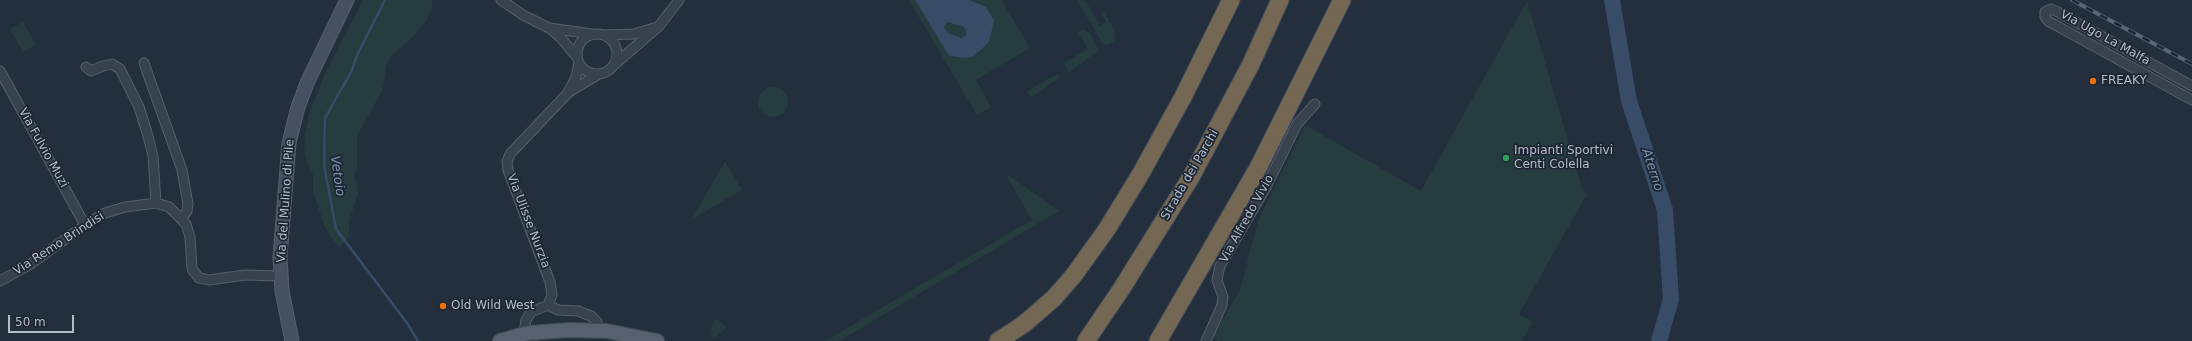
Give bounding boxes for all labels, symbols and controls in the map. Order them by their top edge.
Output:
street label: Via Ugo La Malfa [2058,7,2152,69]
place label: FREAKY [2101,74,2147,88]
marker: FREAKY [2088,76,2098,86]
street label: Via Fulvio Muzi [15,106,71,190]
street label: Strada dei Parchi [1158,127,1222,223]
street label: Via del Mulino di Pile [275,139,297,263]
place label: Impianti Sportivi Centi Colella [1514,144,1613,172]
water label: Aterno [1638,147,1666,193]
marker: Impianti Sportivi Centi Colella [1501,153,1511,163]
water label: Vetoio [326,155,348,197]
street label: Via Ulisse Nurzia [503,172,553,270]
street label: Via Alfredo Vivio [1217,173,1277,265]
street label: Via Remo Brindisi [11,209,107,279]
place label: Old Wild West [451,299,534,313]
marker: Old Wild West [438,301,448,311]
scale bar [10,307,76,333]
text: 50 m [15,315,46,329]

